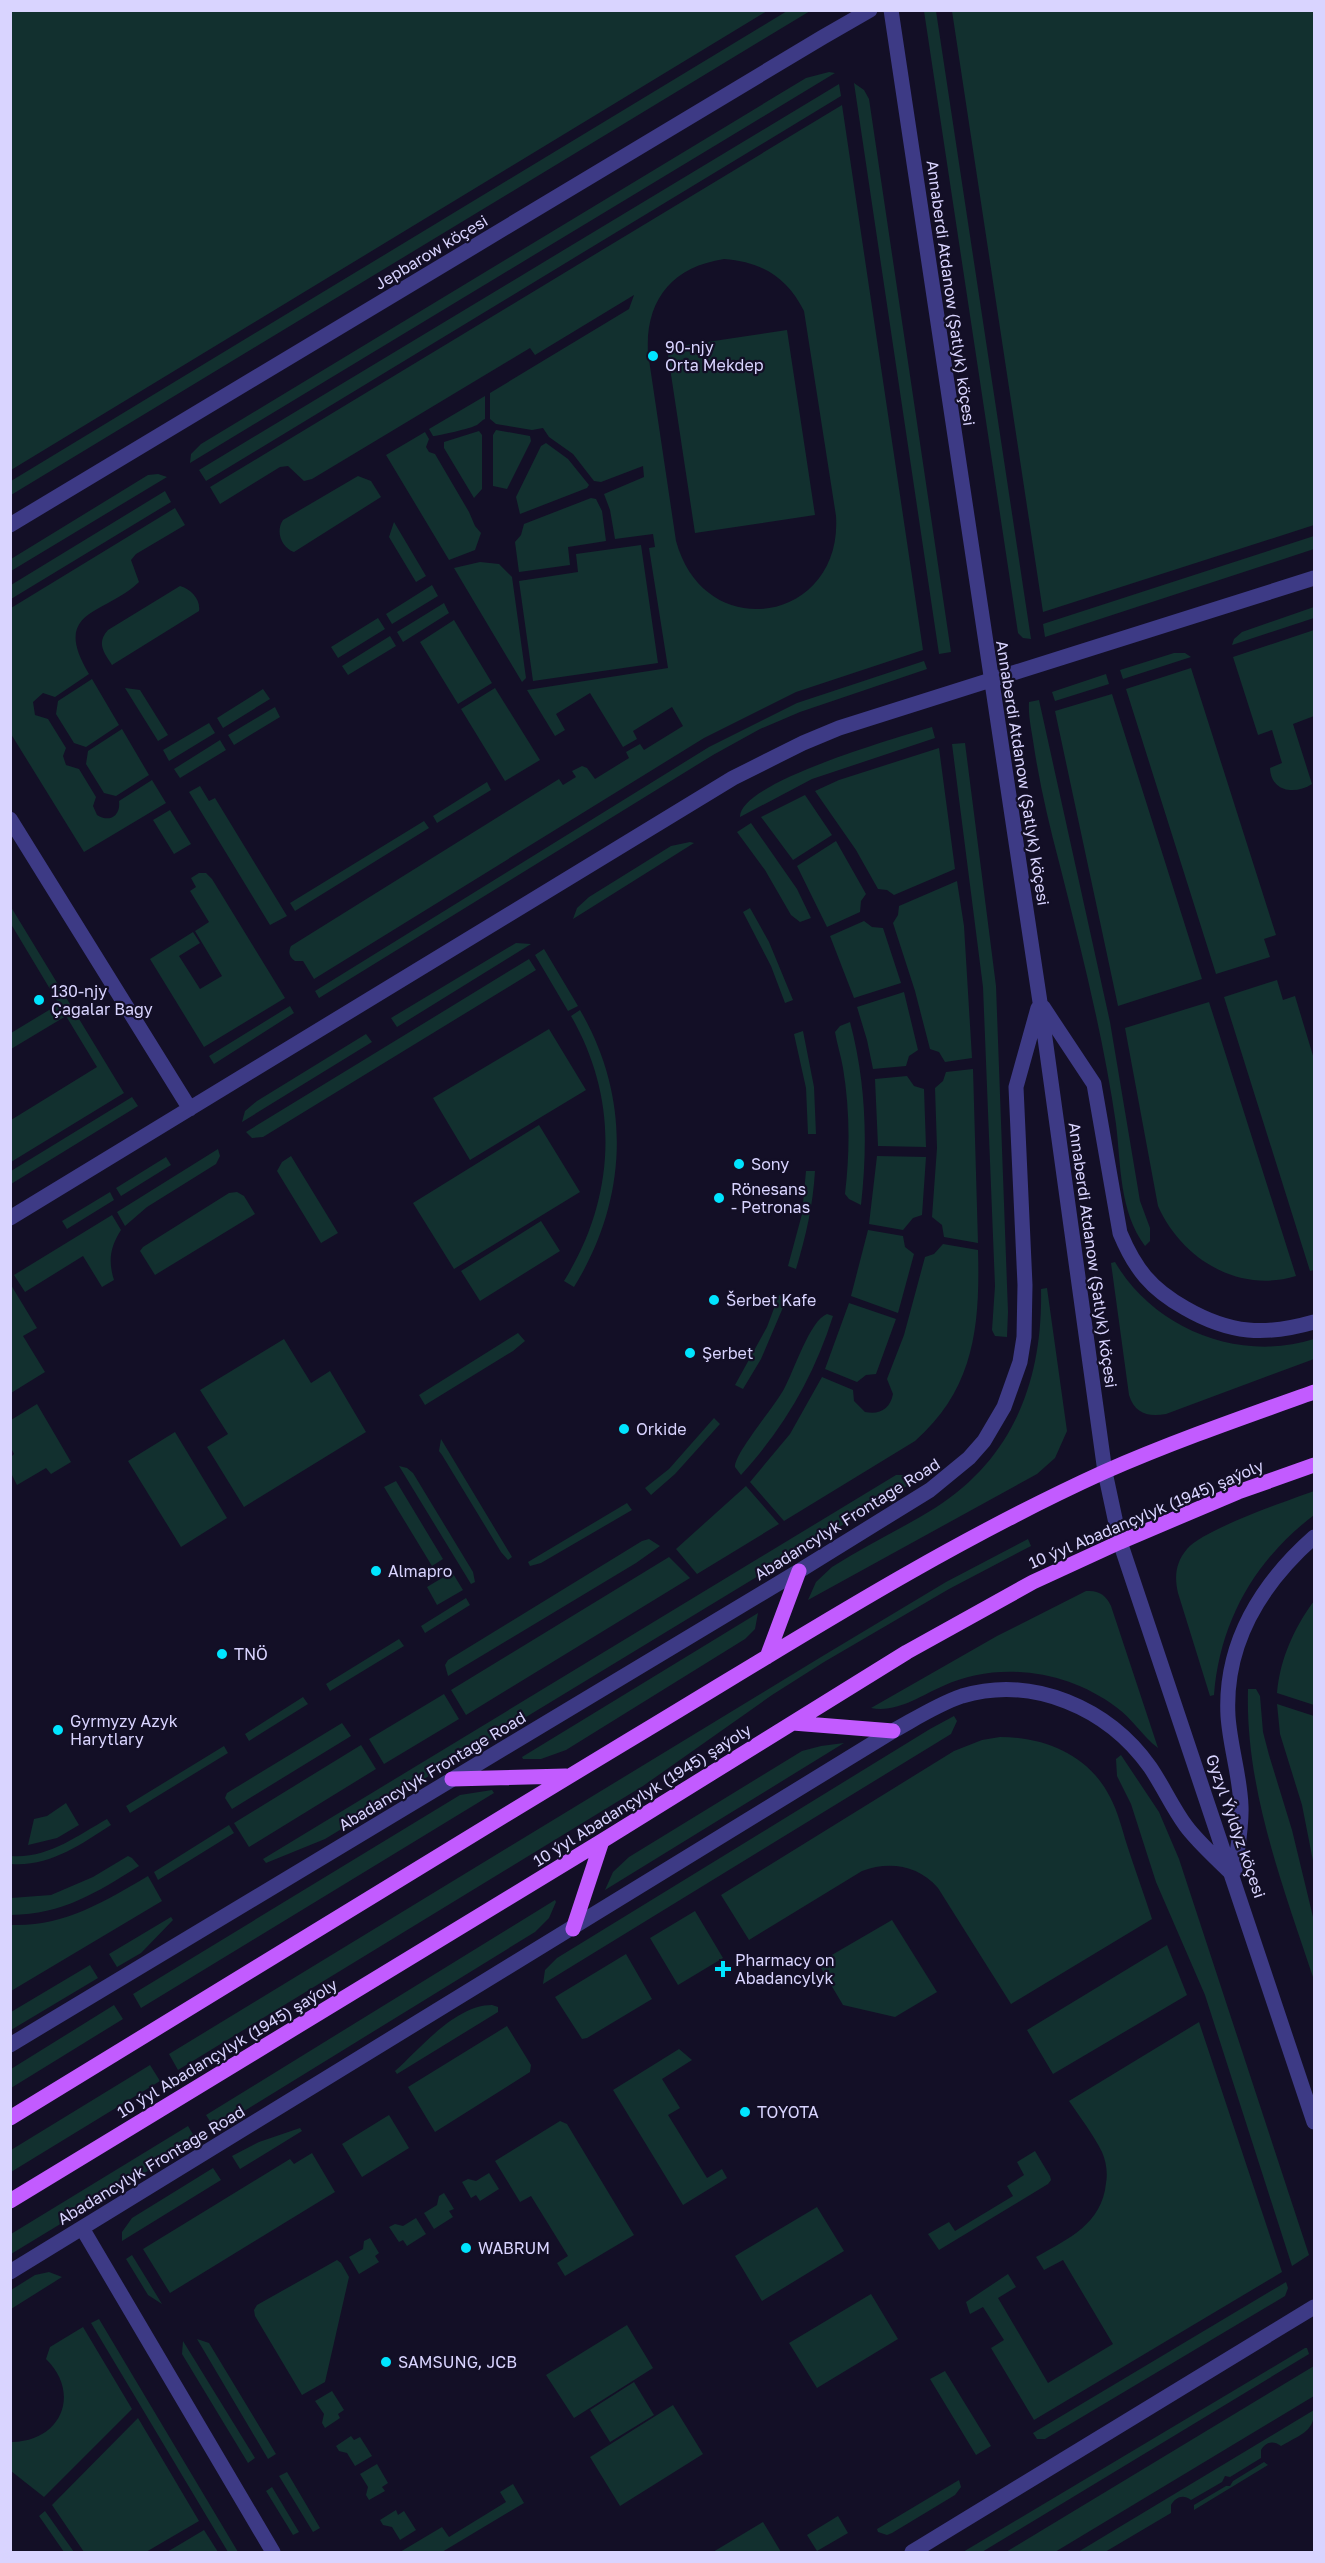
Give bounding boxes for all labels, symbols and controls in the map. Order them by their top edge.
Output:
street label: Annaberdi Atdanow (Şatlyk) köçesi [922,159,980,427]
street label: Jepbarow köçesi [371,210,491,294]
place label: 90-njy Orta Mekdep [665,337,764,375]
marker: 90-njy Orta Mekdep [646,349,660,363]
street label: Annaberdi Atdanow (Şatlyk) köçesi [992,639,1054,907]
place label: 130-njy Çagalar Bagy [51,981,153,1019]
marker: 130-njy Çagalar Bagy [32,993,46,1007]
street label: Annaberdi Atdanow (Şatlyk) köçesi [1064,1121,1122,1389]
place label: Sony [751,1154,789,1174]
marker: Sony [732,1157,746,1171]
place label: Rönesans - Petronas [731,1179,810,1217]
marker: Rönesans - Petronas [712,1191,726,1205]
place label: Šerbet Kafe [726,1290,816,1310]
marker: Šerbet Kafe [707,1293,721,1307]
place label: Şerbet [702,1343,753,1363]
marker: Şerbet [683,1346,697,1360]
place label: Orkide [636,1419,687,1439]
marker: Orkide [617,1422,631,1436]
street label: Abadancylyk Frontage Road [750,1454,944,1584]
street label: 10 ýyl Abadançylyk (1945) şaýoly [1025,1455,1267,1573]
place label: Almapro [388,1561,452,1581]
marker: Almapro [369,1564,383,1578]
place label: TNÖ [234,1644,268,1664]
marker: TNÖ [215,1647,229,1661]
street label: Abadancylyk Frontage Road [335,1707,529,1835]
place label: Gyrmyzy Azyk Harytlary [70,1711,178,1749]
street label: 10 ýyl Abadançylyk (1945) şaýoly [529,1719,755,1871]
marker: Gyrmyzy Azyk Harytlary [51,1723,65,1737]
street label: Gyzyl Ýyldyz köçesi [1202,1751,1270,1901]
place label: Pharmacy on Abadancylyk [735,1950,835,1988]
marker: Pharmacy on Abadancylyk [716,1962,730,1976]
street label: 10 ýyl Abadançylyk (1945) şaýoly [113,1974,341,2122]
street label: Abadancylyk Frontage Road [54,2101,248,2229]
place label: TOYOTA [757,2102,819,2122]
marker: TOYOTA [738,2105,752,2119]
place label: WABRUM [478,2238,550,2258]
marker: WABRUM [459,2241,473,2255]
place label: SAMSUNG, JCB [398,2352,517,2372]
marker: SAMSUNG, JCB [379,2355,393,2369]

